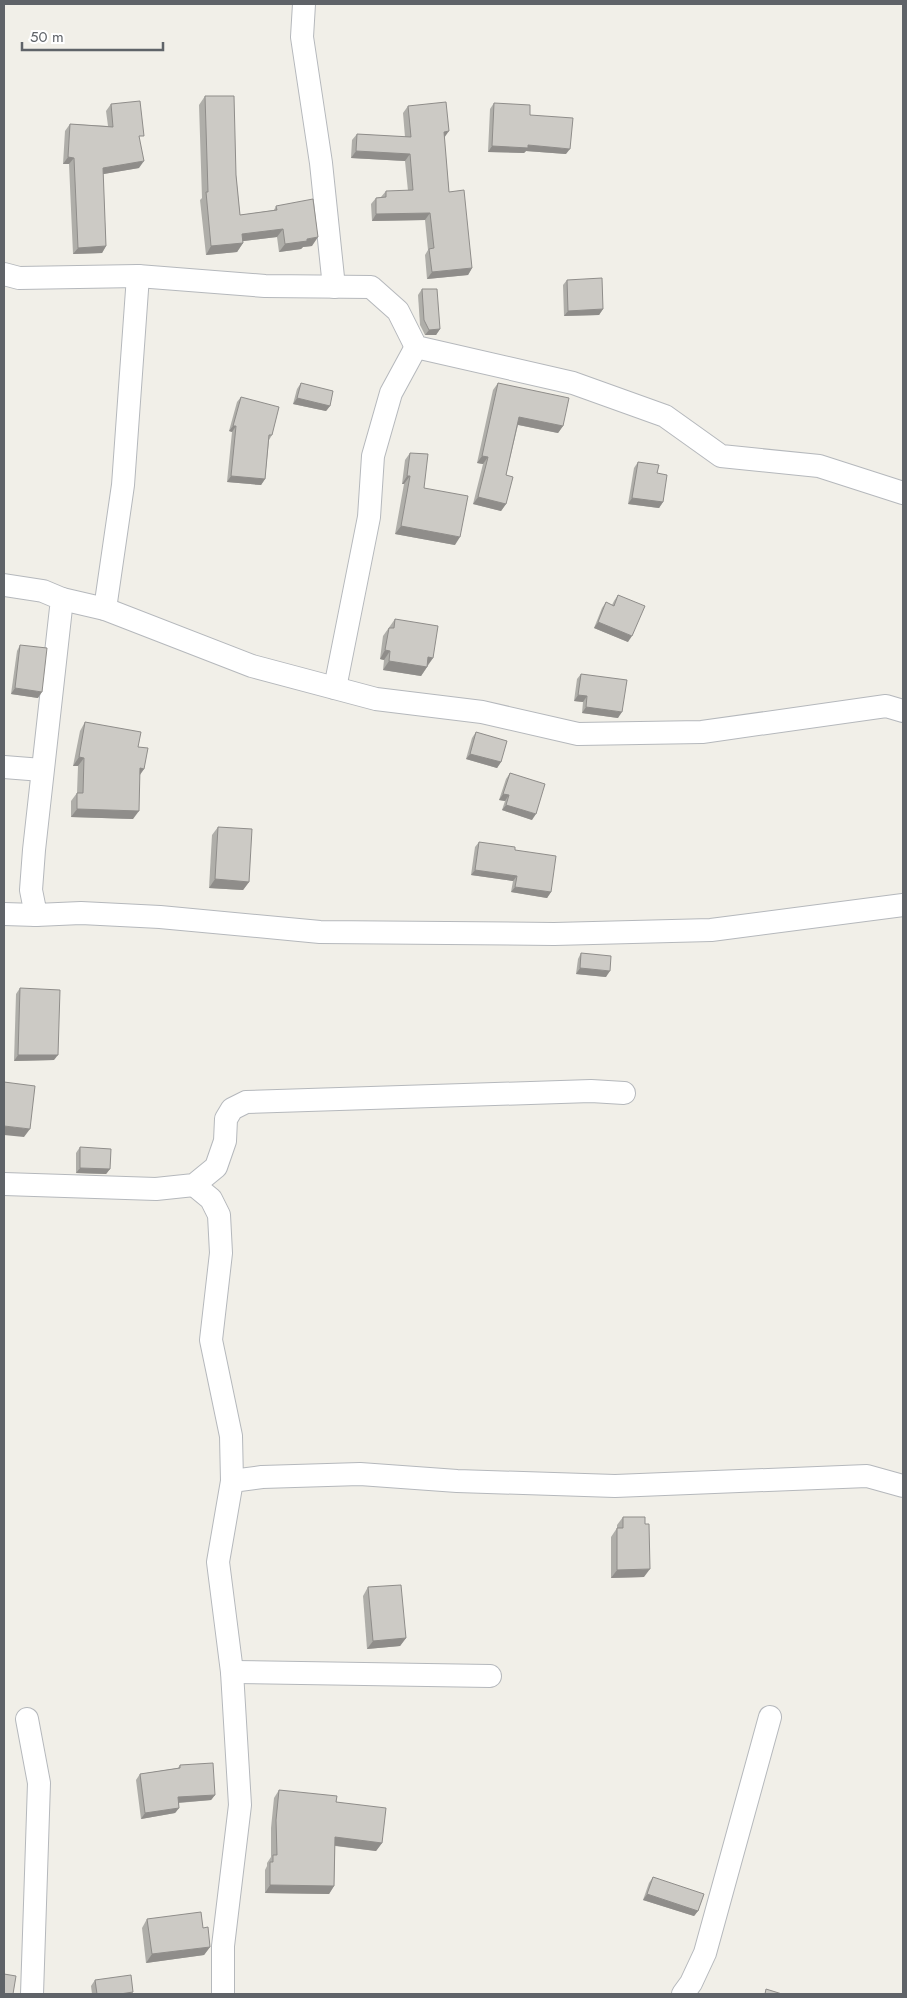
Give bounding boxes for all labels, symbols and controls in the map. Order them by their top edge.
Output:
scale bar [22,20,164,52]
text: 50 m [30,26,64,48]

